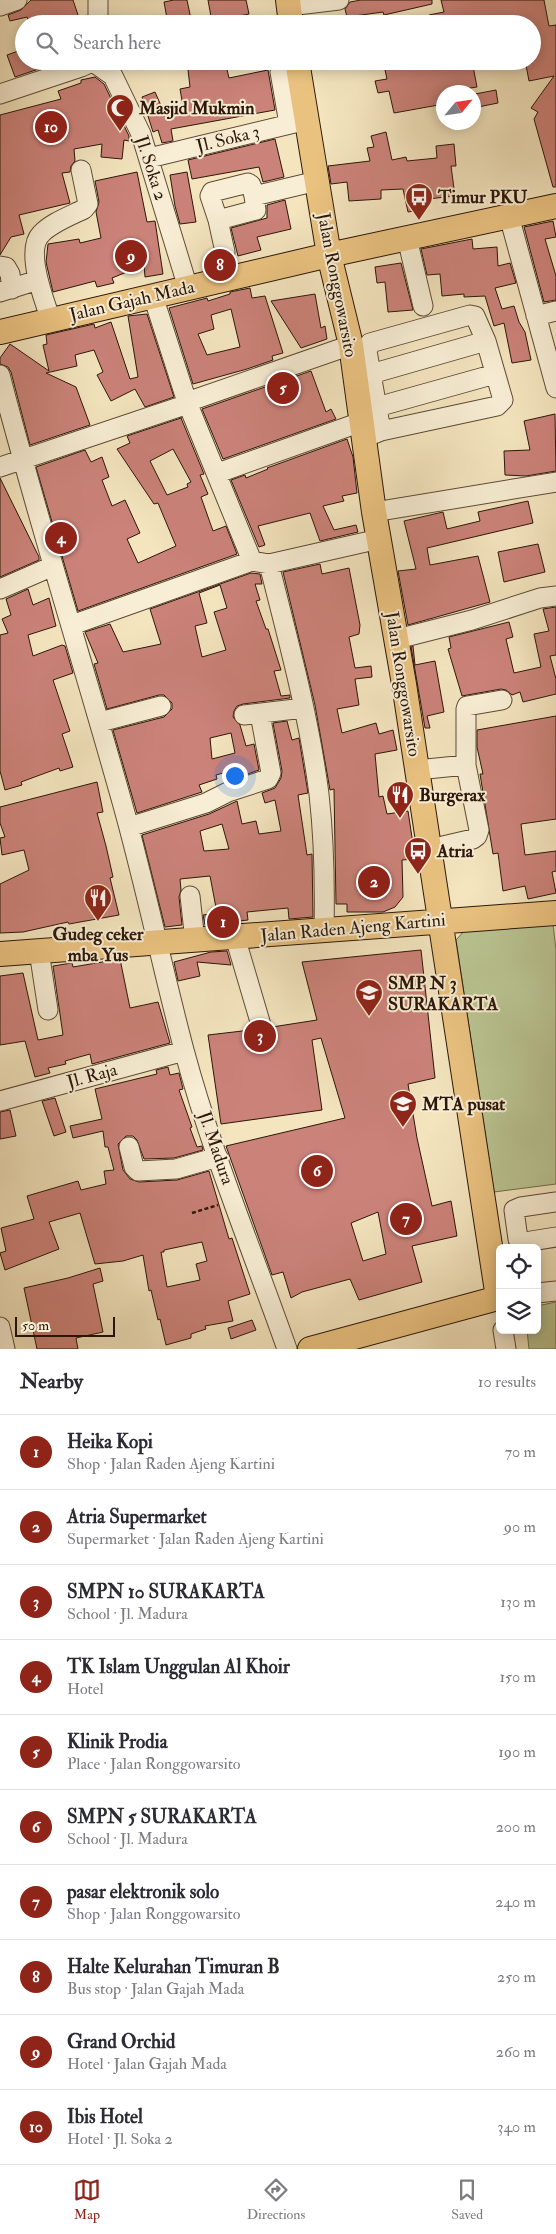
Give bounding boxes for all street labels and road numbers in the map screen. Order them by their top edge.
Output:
street label: Jl. Soka 3 [193,120,262,158]
street label: Jl. Soka 2 [129,132,172,203]
street label: Jalan Ronggowarsito [312,210,362,360]
street label: Jalan Gajah Mada [66,275,197,327]
street label: Jalan Ronggowarsito [380,609,426,759]
street label: Jalan Raden Ajeng Kartini [259,908,447,948]
street label: Jl. Raja [63,1058,120,1094]
street label: Jl. Madura [192,1107,239,1188]

